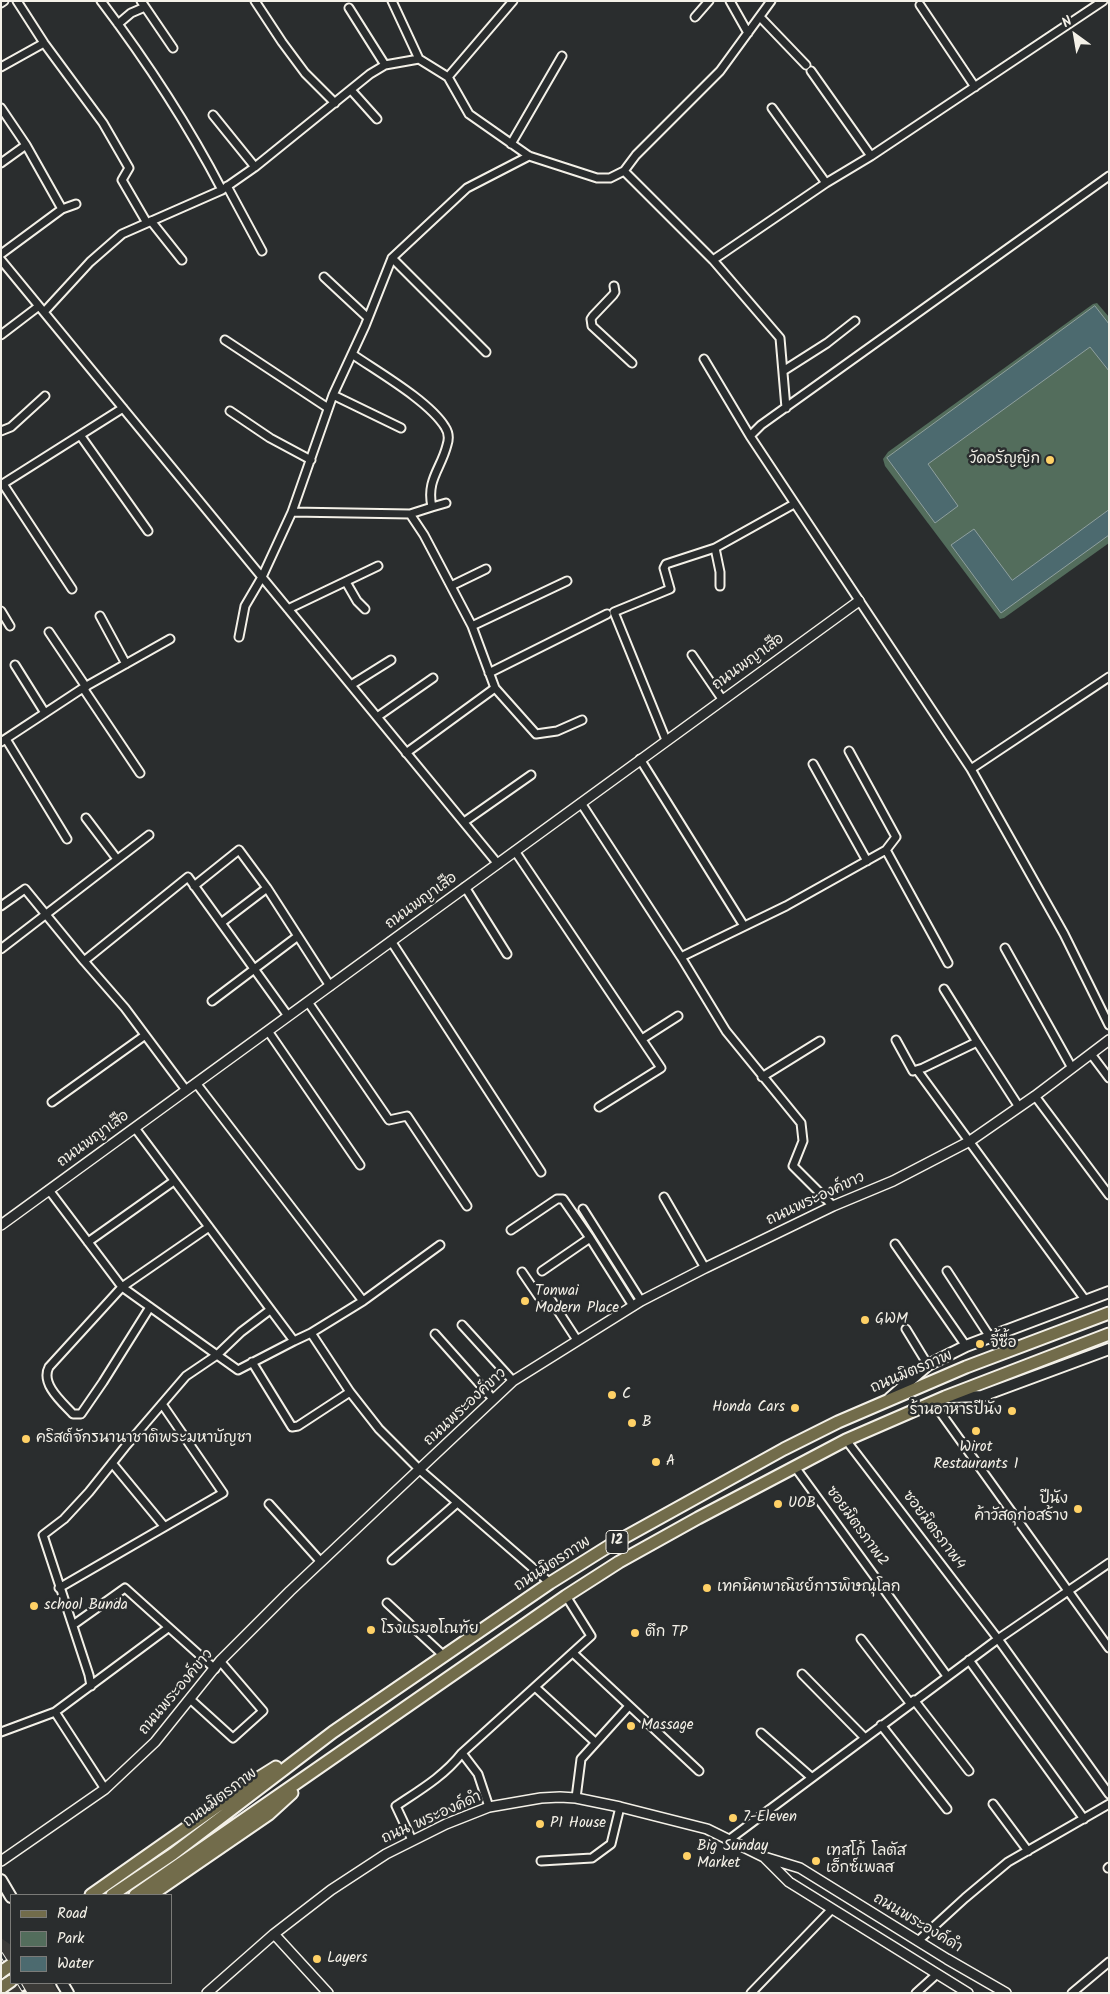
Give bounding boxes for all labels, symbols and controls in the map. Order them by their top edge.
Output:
north arrow [1050,10,1100,60]
text: N [1057,11,1077,34]
place label: วัดอรัญญิก [969,451,1040,469]
marker: วัดอรัญญิก [1044,454,1056,466]
street label: ถนนพญาเสือ [709,631,789,695]
street label: ถนนพญาเสือ [382,870,462,934]
street label: ถนนพญาเสือ [54,1108,134,1172]
street label: ถนนพระองค์ขาว [764,1169,868,1231]
place label: Tonwai Modern Place [535,1283,619,1318]
marker: Tonwai Modern Place [519,1295,531,1307]
place label: GWM [875,1311,908,1329]
marker: GWM [859,1314,871,1326]
place label: จี้ซื้อ [990,1335,1017,1353]
marker: จี้ซื้อ [974,1338,986,1350]
street label: ถนนมิตรภาพ [868,1348,956,1398]
street label: ถนนพระองค์ขาว [421,1365,511,1451]
place label: C [622,1386,631,1404]
marker: C [606,1389,618,1401]
place label: Honda Cars [712,1399,785,1417]
marker: Honda Cars [789,1402,801,1414]
place label: ร้านอาหารปีนัง [910,1402,1002,1420]
marker: ร้านอาหารปีนัง [1006,1405,1018,1417]
place label: B [642,1414,652,1432]
marker: B [626,1417,638,1429]
marker: Wirot Restaurants 1 [970,1425,982,1437]
place label: คริสต์จักรนานาชาติพระมหาบัญชา [36,1430,252,1448]
marker: คริสต์จักรนานาชาติพระมหาบัญชา [20,1433,32,1445]
place label: Wirot Restaurants 1 [934,1439,1018,1474]
place label: A [666,1453,675,1471]
marker: A [650,1456,662,1468]
street label: ซอยมิตรภาพ2 [821,1484,891,1570]
street label: ซอยมิตรภาพ4 [898,1488,968,1574]
place label: ปีนัง ค้าวัสดุก่อสร้าง [974,1491,1068,1526]
place label: UOB [788,1495,816,1513]
marker: UOB [772,1498,784,1510]
marker: ปีนัง ค้าวัสดุก่อสร้าง [1072,1503,1084,1515]
road number: 12 [606,1530,628,1554]
street label: ถนนมิตรภาพ [511,1534,595,1596]
place label: เทคนิคพาณิชย์การพิษณุโลก [717,1579,901,1597]
marker: เทคนิคพาณิชย์การพิษณุโลก [701,1582,713,1594]
place label: school Bunda [44,1597,128,1615]
marker: school Bunda [28,1600,40,1612]
place label: โรงแรมอโณทัย [381,1621,479,1639]
marker: โรงแรมอโณทัย [365,1624,377,1636]
place label: ตึก TP [645,1624,687,1642]
marker: ตึก TP [629,1627,641,1639]
street label: ถนนพระองค์ขาว [136,1646,218,1740]
place label: Massage [641,1717,694,1735]
marker: Massage [625,1720,637,1732]
street label: ถนนมิตรภาพ [181,1765,261,1833]
street label: ถนน พระองค์ดำ [379,1789,485,1849]
place label: 7-Eleven [743,1809,797,1827]
marker: 7-Eleven [727,1812,739,1824]
place label: P1 House [550,1815,606,1833]
marker: P1 House [534,1818,546,1830]
place label: Big Sunday Market [697,1838,768,1873]
place label: เทสโก้ โลตัส เอ็กซ์เพลส [826,1843,906,1878]
marker: Big Sunday Market [681,1850,693,1862]
marker: เทสโก้ โลตัส เอ็กซ์เพลส [810,1855,822,1867]
street label: ถนนพระองค์ดำ [869,1890,965,1958]
legend [10,1894,172,1984]
text: Road [57,1902,87,1926]
text: Park [57,1927,84,1951]
place label: Layers [327,1950,367,1968]
text: Water [57,1952,93,1976]
marker: Layers [311,1953,323,1965]

